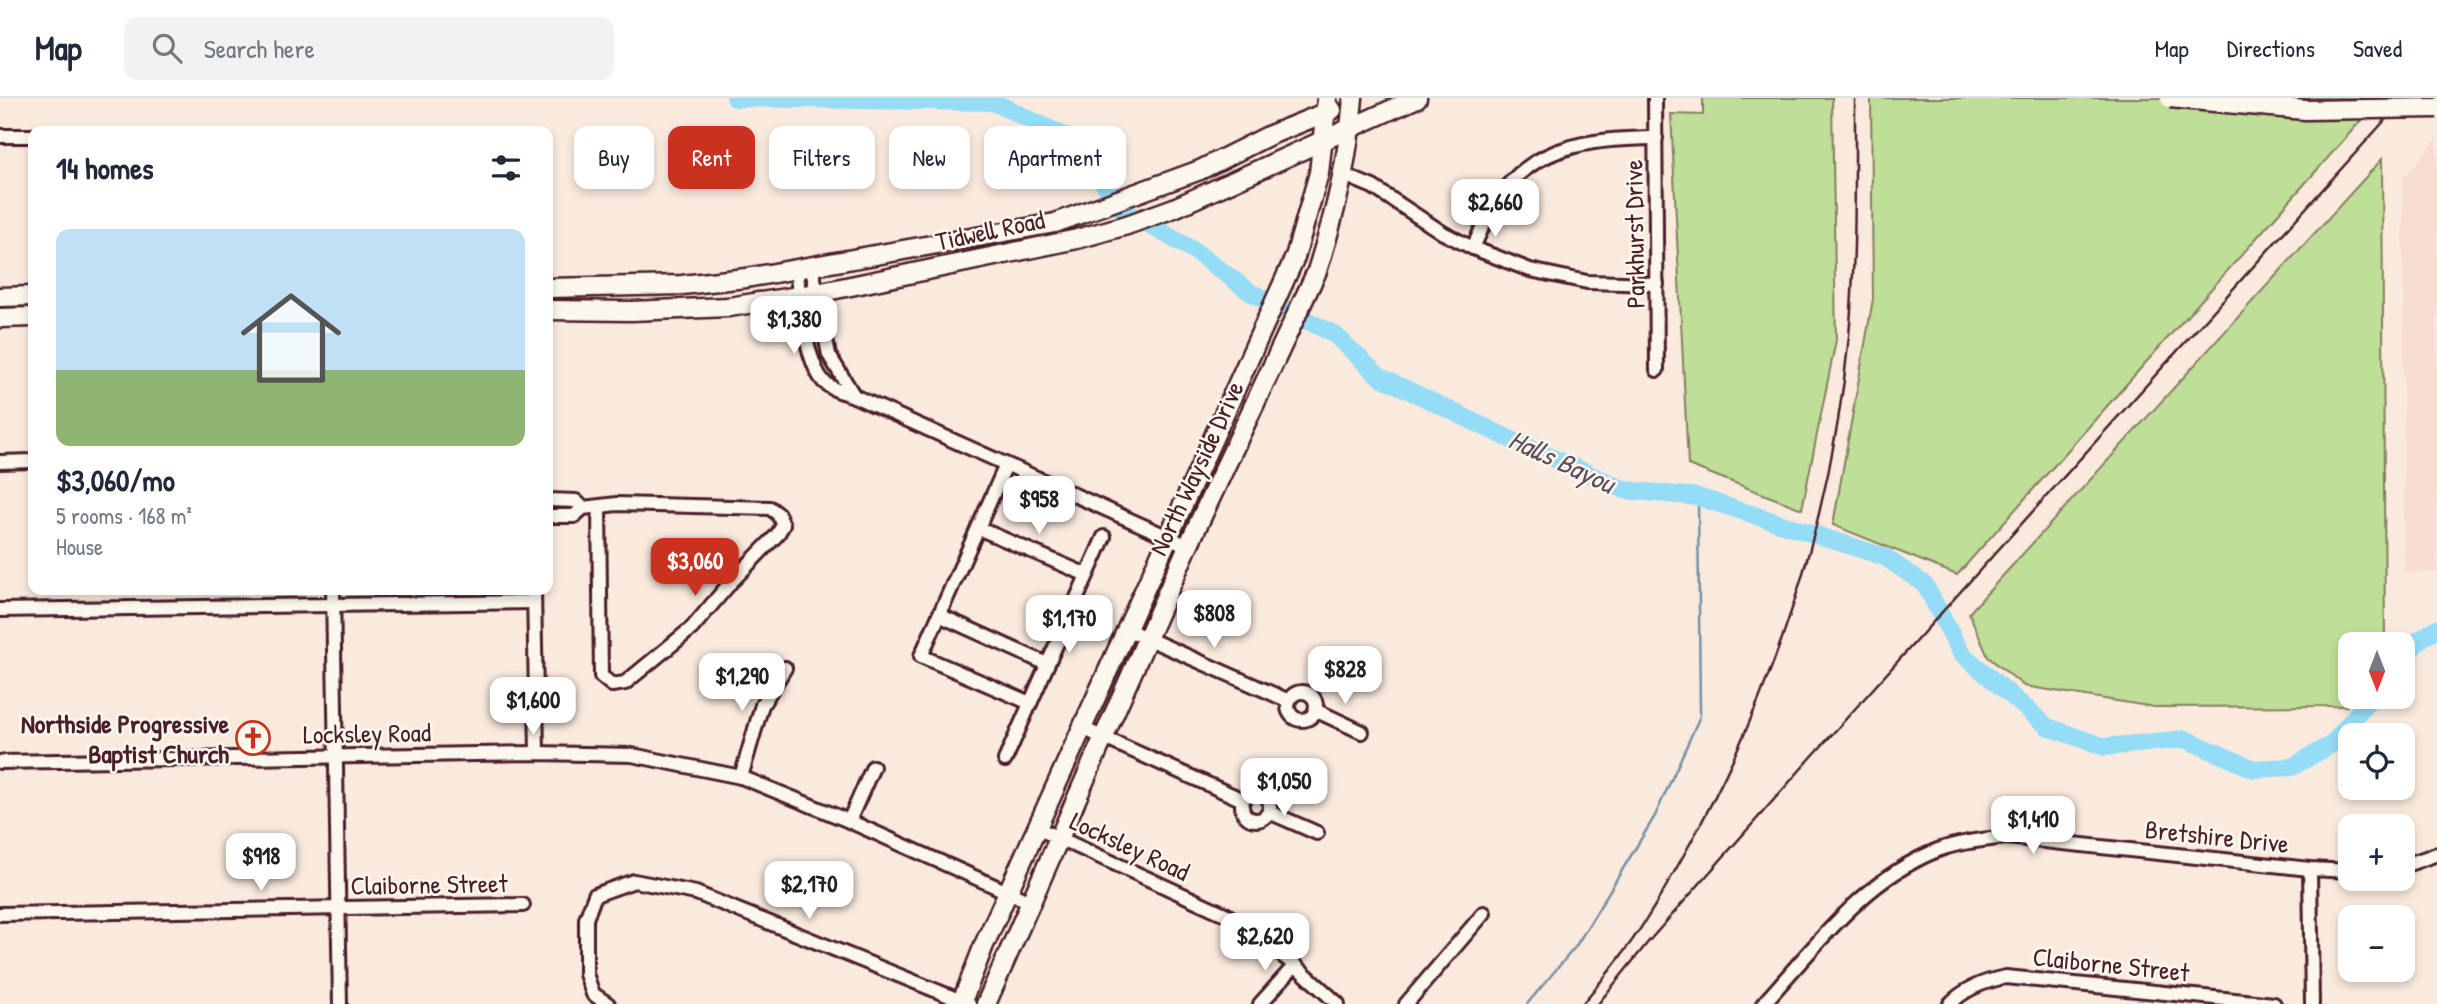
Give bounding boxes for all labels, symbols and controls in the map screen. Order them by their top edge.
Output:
search box [124,17,614,80]
text: Map [35,26,82,70]
icon: search [148,29,186,67]
text: Search here [204,31,315,66]
text: Map [2155,32,2189,64]
text: Directions [2227,32,2315,64]
text: Saved [2353,32,2402,64]
chip: Buy [574,126,654,189]
chip: Rent [668,126,755,189]
chip: Filters [769,126,875,189]
chip: New [889,126,970,189]
chip: Apartment [984,126,1126,189]
text: 14 homes [56,148,154,188]
icon: filters [487,149,525,187]
street label: Parkhurst Drive [1615,159,1653,309]
pin: $2,660 [1438,180,1552,239]
text: $2,660 [1467,186,1523,217]
street label: Tidwell Road [932,201,1048,259]
icon: home [228,275,354,401]
pin: $1,380 [737,296,851,356]
text: $1,380 [766,303,822,334]
street label: North Wayside Drive [1140,375,1252,561]
water label: Halls Bayou [1503,420,1624,503]
text: $3,060/mo [56,460,175,500]
pin: $958 [998,476,1080,536]
text: $958 [1019,483,1059,514]
text: 5 rooms · 168 m² [56,500,192,531]
text: House [56,531,103,562]
pin: $3,060 [638,538,752,598]
text: $3,060 [667,545,723,576]
pin: $808 [1173,590,1255,650]
pin: $1,170 [1012,596,1126,655]
text: $808 [1193,597,1235,628]
text: $1,170 [1042,602,1096,633]
north arrow [2338,632,2415,709]
map controls [2338,632,2415,982]
pin: $828 [1304,646,1386,706]
text: $828 [1324,653,1366,684]
pin: $1,290 [685,654,799,713]
text: $1,290 [715,660,769,691]
pin: $1,600 [476,678,590,737]
text: $1,600 [506,684,560,715]
place label: Northside Progressive Baptist Church [21,706,230,772]
street label: Locksley Road [303,714,431,752]
church icon: Northside Progressive Baptist Church [234,719,272,757]
button: locate [2338,723,2415,800]
pin: $1,050 [1227,758,1341,818]
text: $1,050 [1257,765,1312,796]
pin: $1,410 [1976,796,2090,856]
street label: Locksley Road [1065,803,1195,889]
text: $1,410 [2007,803,2059,834]
street label: Bretshire Drive [2143,811,2291,861]
button: + [2338,814,2415,891]
pin: $918 [220,834,302,893]
text: $918 [242,840,280,871]
pin: $2,170 [752,862,866,921]
street label: Claiborne Street [350,865,509,903]
text: $2,170 [780,868,838,899]
button: − [2338,905,2415,982]
pin: $2,620 [1208,914,1322,973]
text: $2,620 [1236,920,1294,951]
street label: Claiborne Street [2031,938,2192,990]

